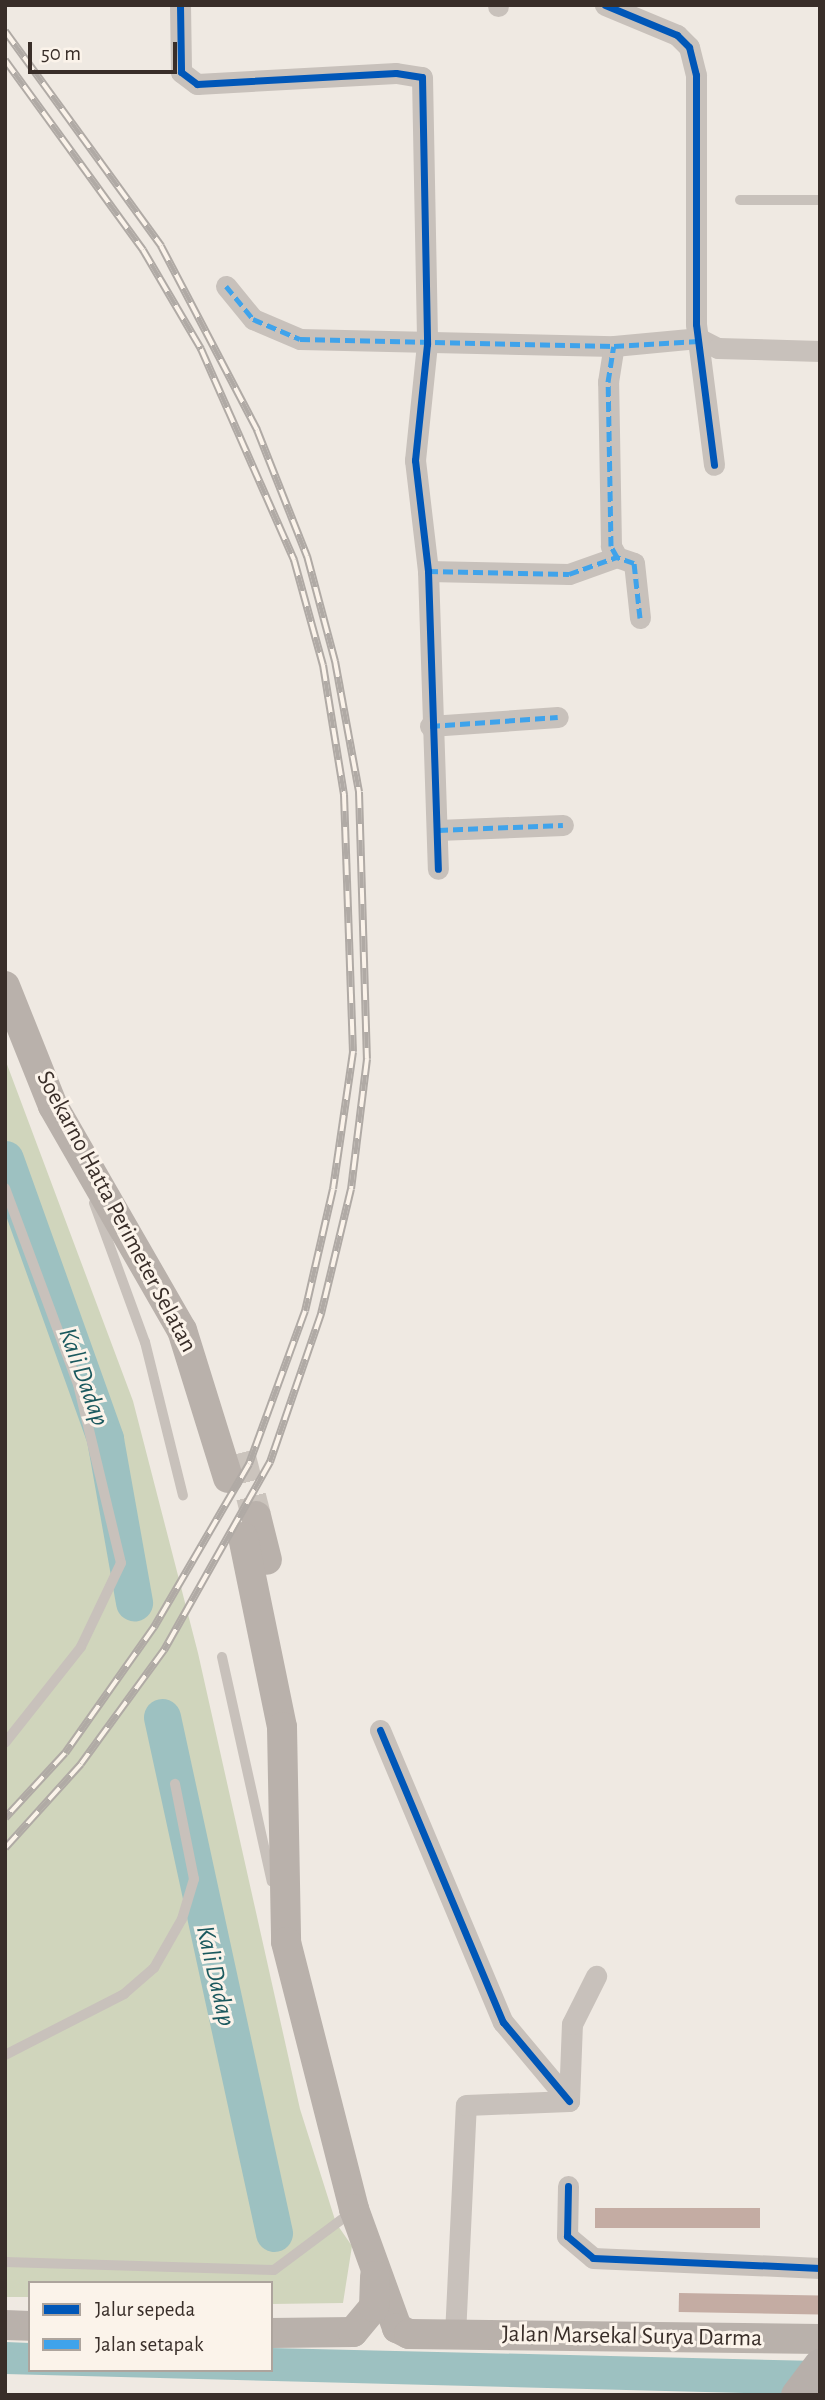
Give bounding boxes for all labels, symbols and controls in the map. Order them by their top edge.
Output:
scale bar [32,28,180,72]
text: 50 m [41,43,81,64]
street label: Soekarno Hatta Perimeter Selatan [29,1066,203,1358]
water label: Kali Dadap [51,1324,115,1430]
water label: Kali Dadap [188,1923,242,2029]
legend [28,2281,273,2372]
text: Jalur sepeda [95,2299,195,2320]
street label: Jalan Marsekal Surya Darma [502,2320,762,2354]
text: Jalan setapak [95,2334,204,2355]

